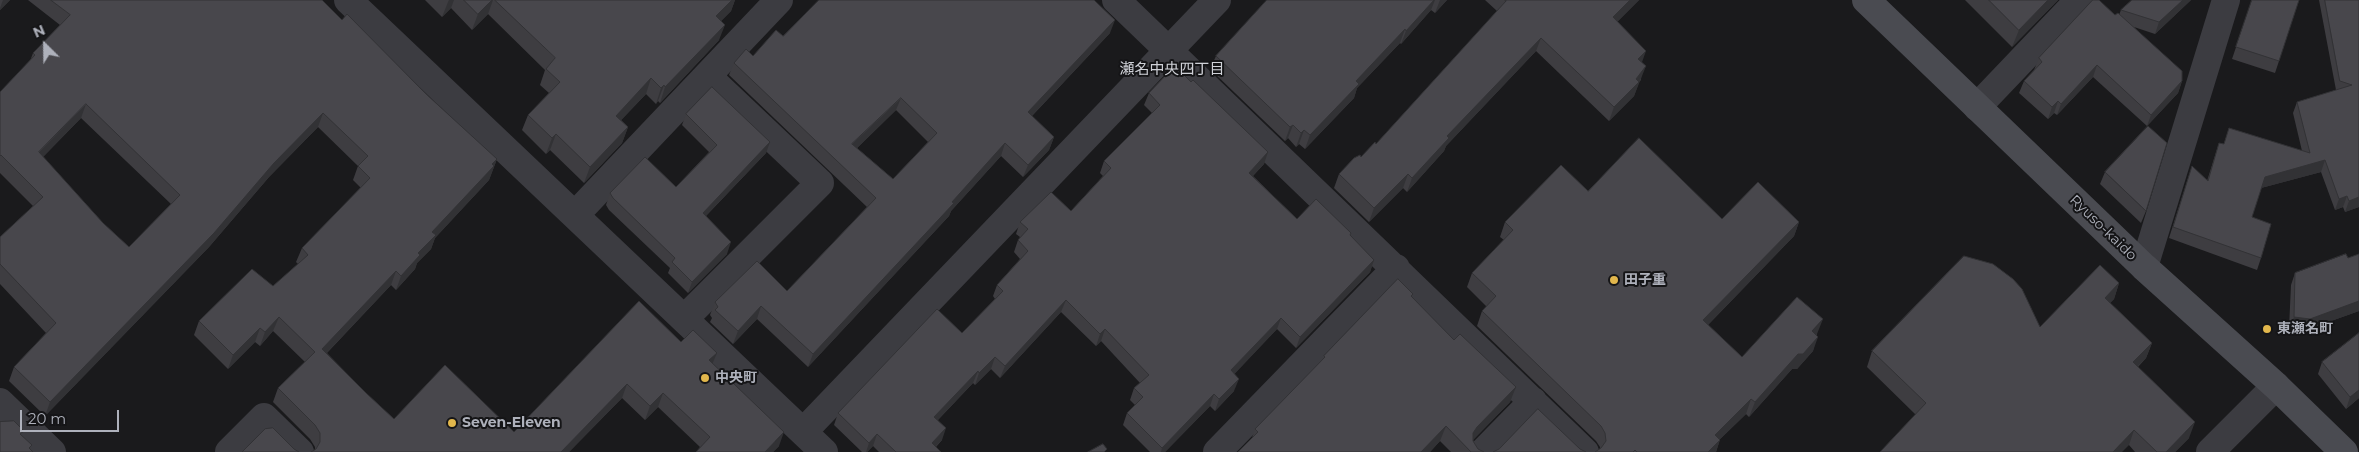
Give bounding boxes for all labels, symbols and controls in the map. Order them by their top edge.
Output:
north arrow [20,20,70,70]
text: N [30,21,48,42]
district label: 瀬名中央四丁目 [1120,61,1224,79]
street label: Ryuso-kaido [2066,192,2140,264]
place label: 田子重 [1624,272,1666,288]
marker: 田子重 [1608,274,1620,286]
place label: 東瀬名町 [2277,321,2333,337]
marker: 東瀬名町 [2261,323,2273,335]
place label: 中央町 [715,370,757,386]
marker: 中央町 [699,372,711,384]
scale bar [22,400,121,432]
text: 20 m [28,409,66,428]
place label: Seven-Eleven [462,415,561,431]
marker: Seven-Eleven [446,417,458,429]

